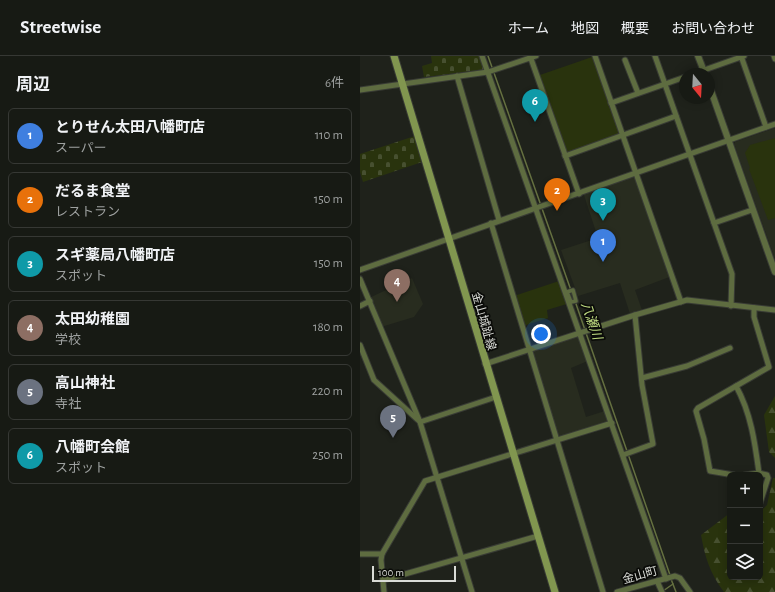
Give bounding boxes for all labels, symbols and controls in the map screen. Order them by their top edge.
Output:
text: Streetwise [20,18,101,37]
text: ホーム [507,22,549,36]
text: 地図 [571,22,599,36]
text: 概要 [621,22,649,36]
text: お問い合わせ [671,22,755,36]
north arrow [679,68,715,104]
text: 周辺 [16,76,50,93]
text: 6件 [325,77,344,90]
pin: 6 [522,89,548,122]
text: とりせん太田八幡町店 [55,120,205,135]
text: 1 [28,129,32,142]
text: 110 m [315,129,343,142]
text: スーパー [55,142,107,155]
pin: 2 [544,178,570,211]
text: だるま食堂 [55,184,130,199]
pin: 3 [590,188,616,221]
text: 2 [27,193,33,206]
text: 150 m [314,193,343,206]
text: レストラン [55,206,120,219]
pin: 1 [590,229,616,262]
text: スギ薬局八幡町店 [55,248,175,263]
text: 3 [27,257,33,270]
text: 150 m [314,257,343,270]
pin: 4 [384,269,410,302]
text: スポット [55,270,107,283]
street label: 金山城趾線 [470,290,499,351]
water label: 八瀬川 [579,300,605,343]
text: 太田幼稚園 [55,312,130,327]
text: 4 [27,321,33,334]
text: 180 m [313,321,343,334]
your location [531,324,551,344]
text: 学校 [55,334,81,347]
text: 高山神社 [55,376,115,391]
text: 5 [27,385,33,398]
text: 220 m [312,385,343,398]
text: 寺社 [55,398,81,411]
pin: 5 [380,405,406,438]
text: 八幡町会館 [55,440,130,455]
text: 6 [27,449,33,462]
text: 250 m [312,449,343,462]
text: スポット [55,462,107,475]
map controls [727,472,763,580]
button: + [727,472,763,508]
button: − [727,508,763,544]
button: layers [727,544,763,580]
scale bar [372,564,456,583]
street label: 金山町 [621,564,659,586]
text: 100 m [378,567,404,578]

